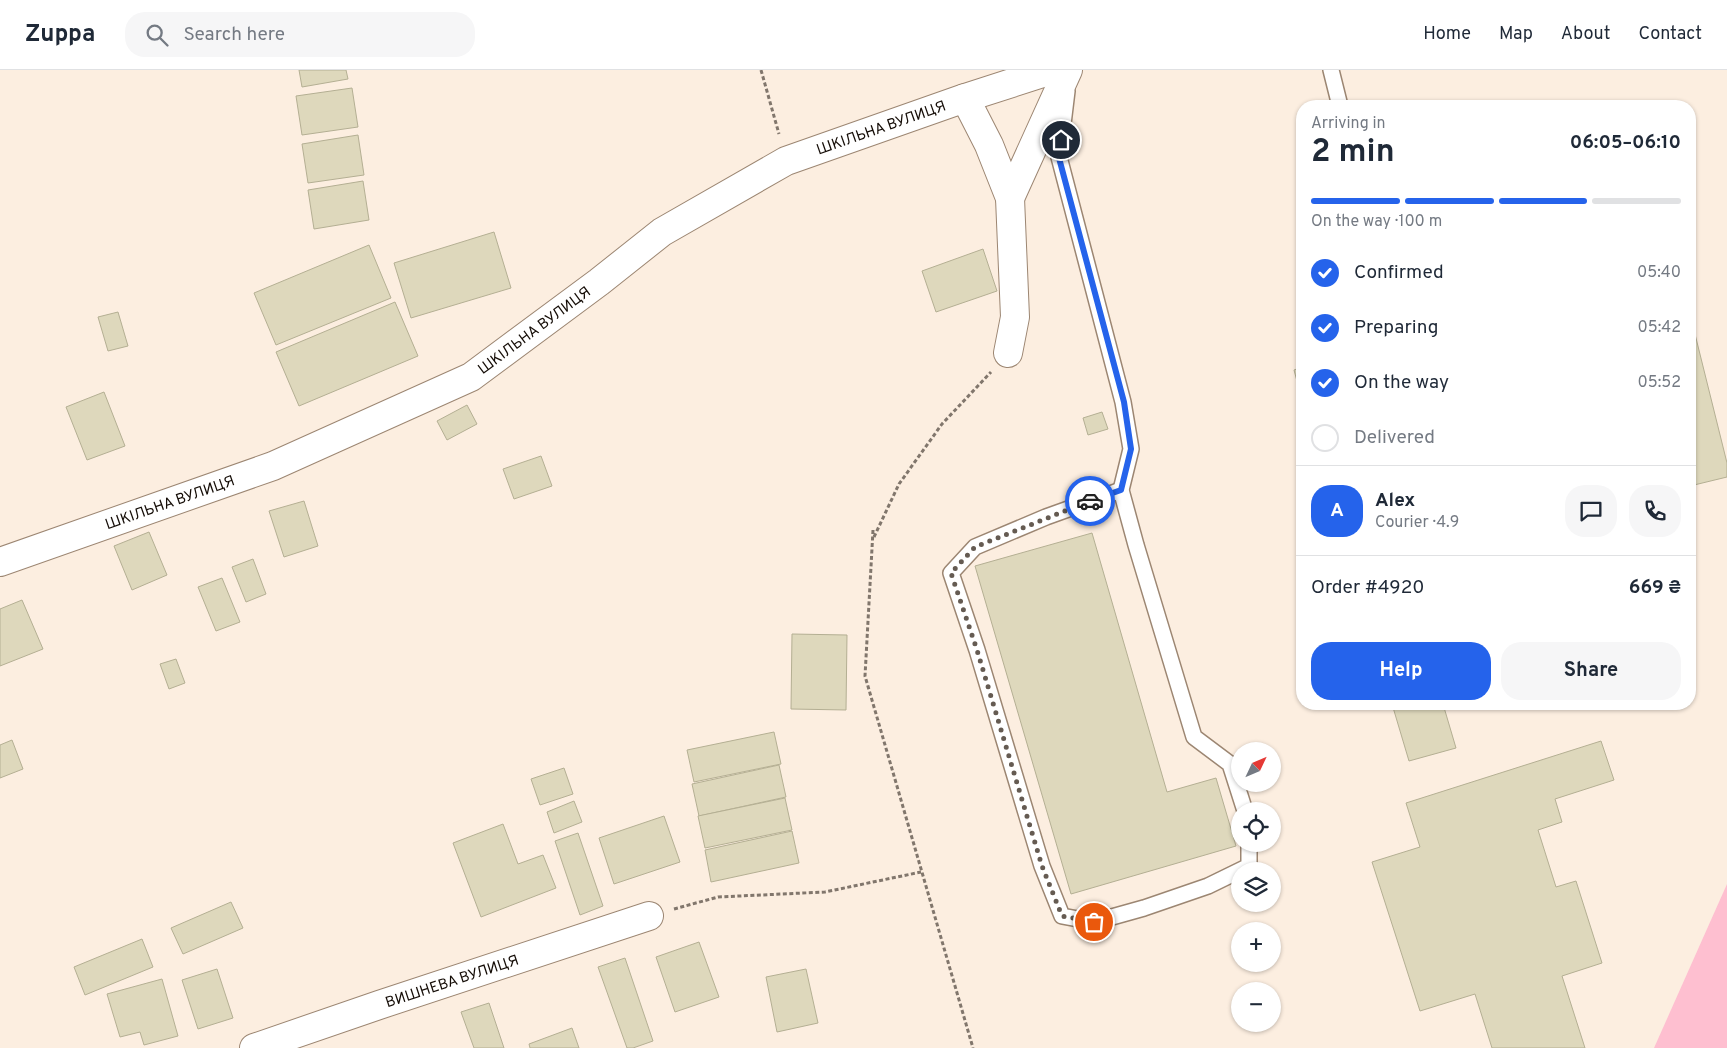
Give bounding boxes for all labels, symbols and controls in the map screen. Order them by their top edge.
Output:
search box [125,12,475,57]
text: Zuppa [25,20,95,50]
icon: search [143,21,171,49]
text: Search here [183,23,285,47]
text: Home [1423,23,1471,46]
text: Map [1499,23,1533,46]
text: About [1561,23,1610,46]
text: Contact [1638,23,1702,46]
street label: ШКІЛЬНА ВУЛИЦЯ [814,97,949,160]
text: Arriving in [1311,114,1386,134]
pin [1040,119,1082,161]
icon: home [1047,126,1075,154]
text: 06:05–06:10 [1570,131,1681,155]
text: 2 min [1311,133,1395,173]
text: On the way · 100 m [1311,212,1442,232]
icon: check [1311,259,1339,287]
text: Confirmed [1354,261,1444,285]
text: 05:40 [1637,263,1681,283]
street label: ШКІЛЬНА ВУЛИЦЯ [475,283,595,380]
icon: check [1311,314,1339,342]
text: Preparing [1354,316,1438,340]
text: 05:42 [1637,318,1681,338]
icon: check [1311,369,1339,397]
text: On the way [1354,371,1449,395]
text: 05:52 [1638,373,1681,393]
text: Delivered [1354,426,1435,450]
street label: ШКІЛЬНА ВУЛИЦЯ [103,472,238,535]
courier [1065,476,1115,526]
button: chat [1565,485,1617,537]
button: phone [1629,485,1681,537]
icon: car [1076,487,1104,515]
text: Alex [1375,489,1415,513]
text: A [1330,499,1344,523]
text: Courier · 4.9 [1375,513,1459,533]
text: Order #4920 [1311,576,1424,600]
text: 669 ₴ [1629,576,1681,600]
button: Help [1311,642,1491,700]
button: Share [1501,642,1681,700]
north arrow [1231,742,1281,792]
map controls [1231,742,1281,1032]
button: locate [1231,802,1281,852]
button: layers [1231,862,1281,912]
pin [1073,901,1115,943]
icon: bag [1080,908,1108,936]
button: + [1231,922,1281,972]
street label: ВИШНЕВА ВУЛИЦЯ [383,952,522,1013]
button: − [1231,982,1281,1032]

